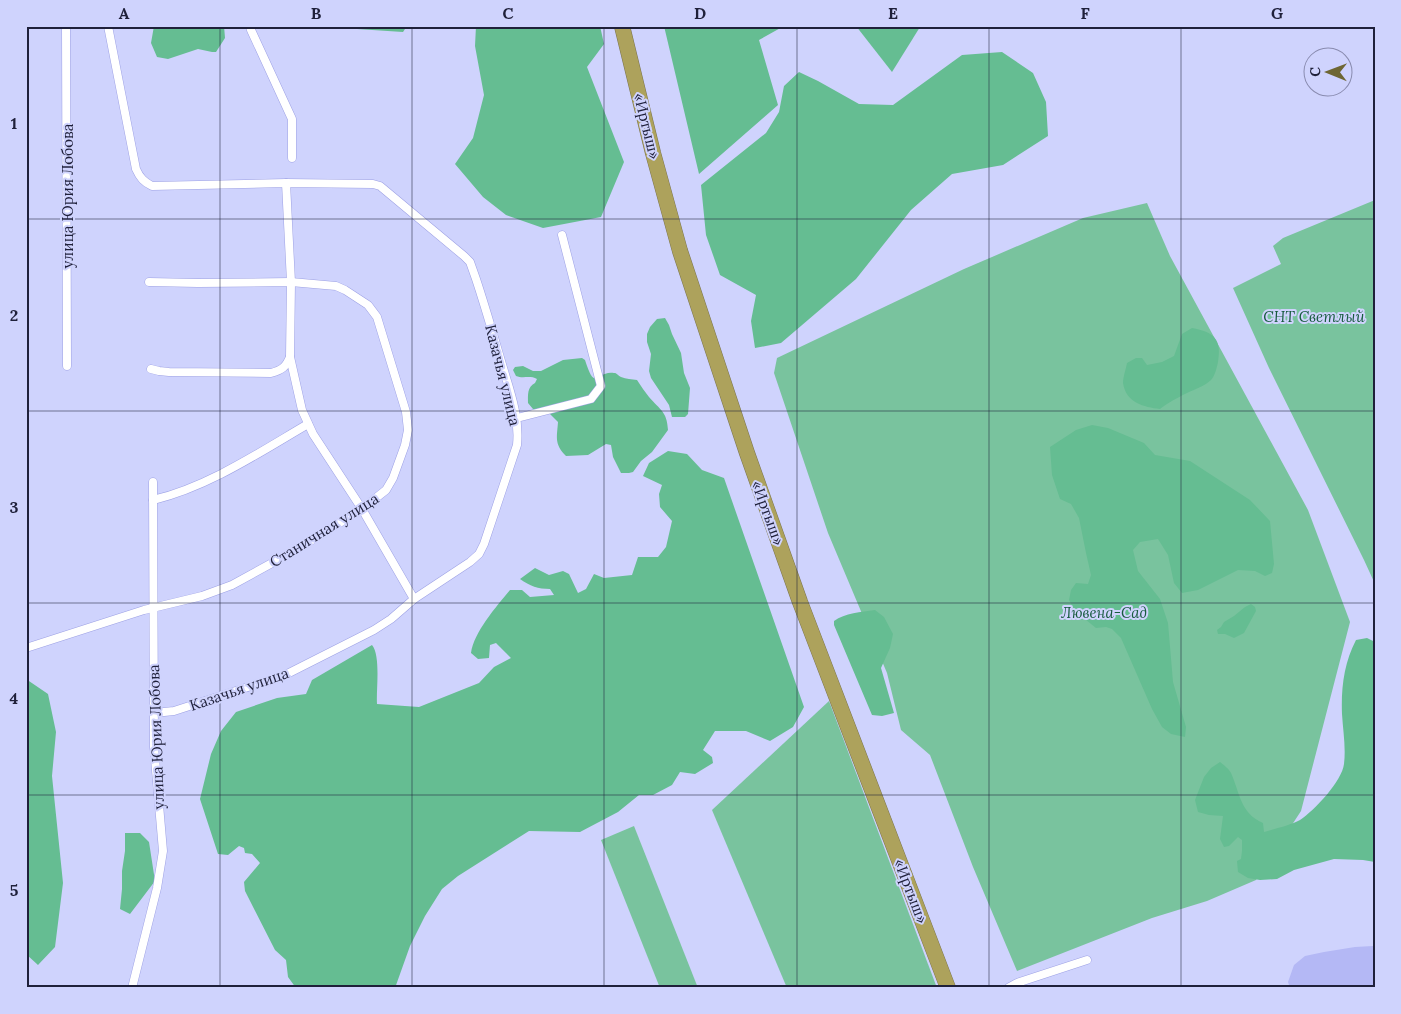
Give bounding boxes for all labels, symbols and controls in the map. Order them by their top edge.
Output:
text: A [119,3,130,23]
text: B [311,3,322,23]
text: C [502,3,514,23]
text: D [694,3,706,23]
text: E [888,3,898,23]
text: F [1080,3,1090,23]
text: G [1271,3,1283,23]
north arrow [1304,48,1354,98]
text: С [1306,66,1324,77]
street label: «Иртыш» [630,91,664,161]
text: 1 [11,113,17,133]
street label: улица Юрия Лобова [58,123,77,269]
text: 2 [10,305,18,325]
park label: СНТ Светлый [1263,307,1365,326]
street label: Казачья улица [481,322,525,428]
street label: «Иртыш» [747,478,789,548]
street label: Станичная улица [266,489,382,571]
text: 3 [10,497,19,517]
park label: Лювена-Сад [1061,603,1147,622]
street label: Казачья улица [187,663,291,715]
street label: улица Юрия Лобова [144,664,168,810]
text: 4 [10,688,19,708]
street label: «Иртыш» [890,856,932,926]
text: 5 [10,880,19,900]

